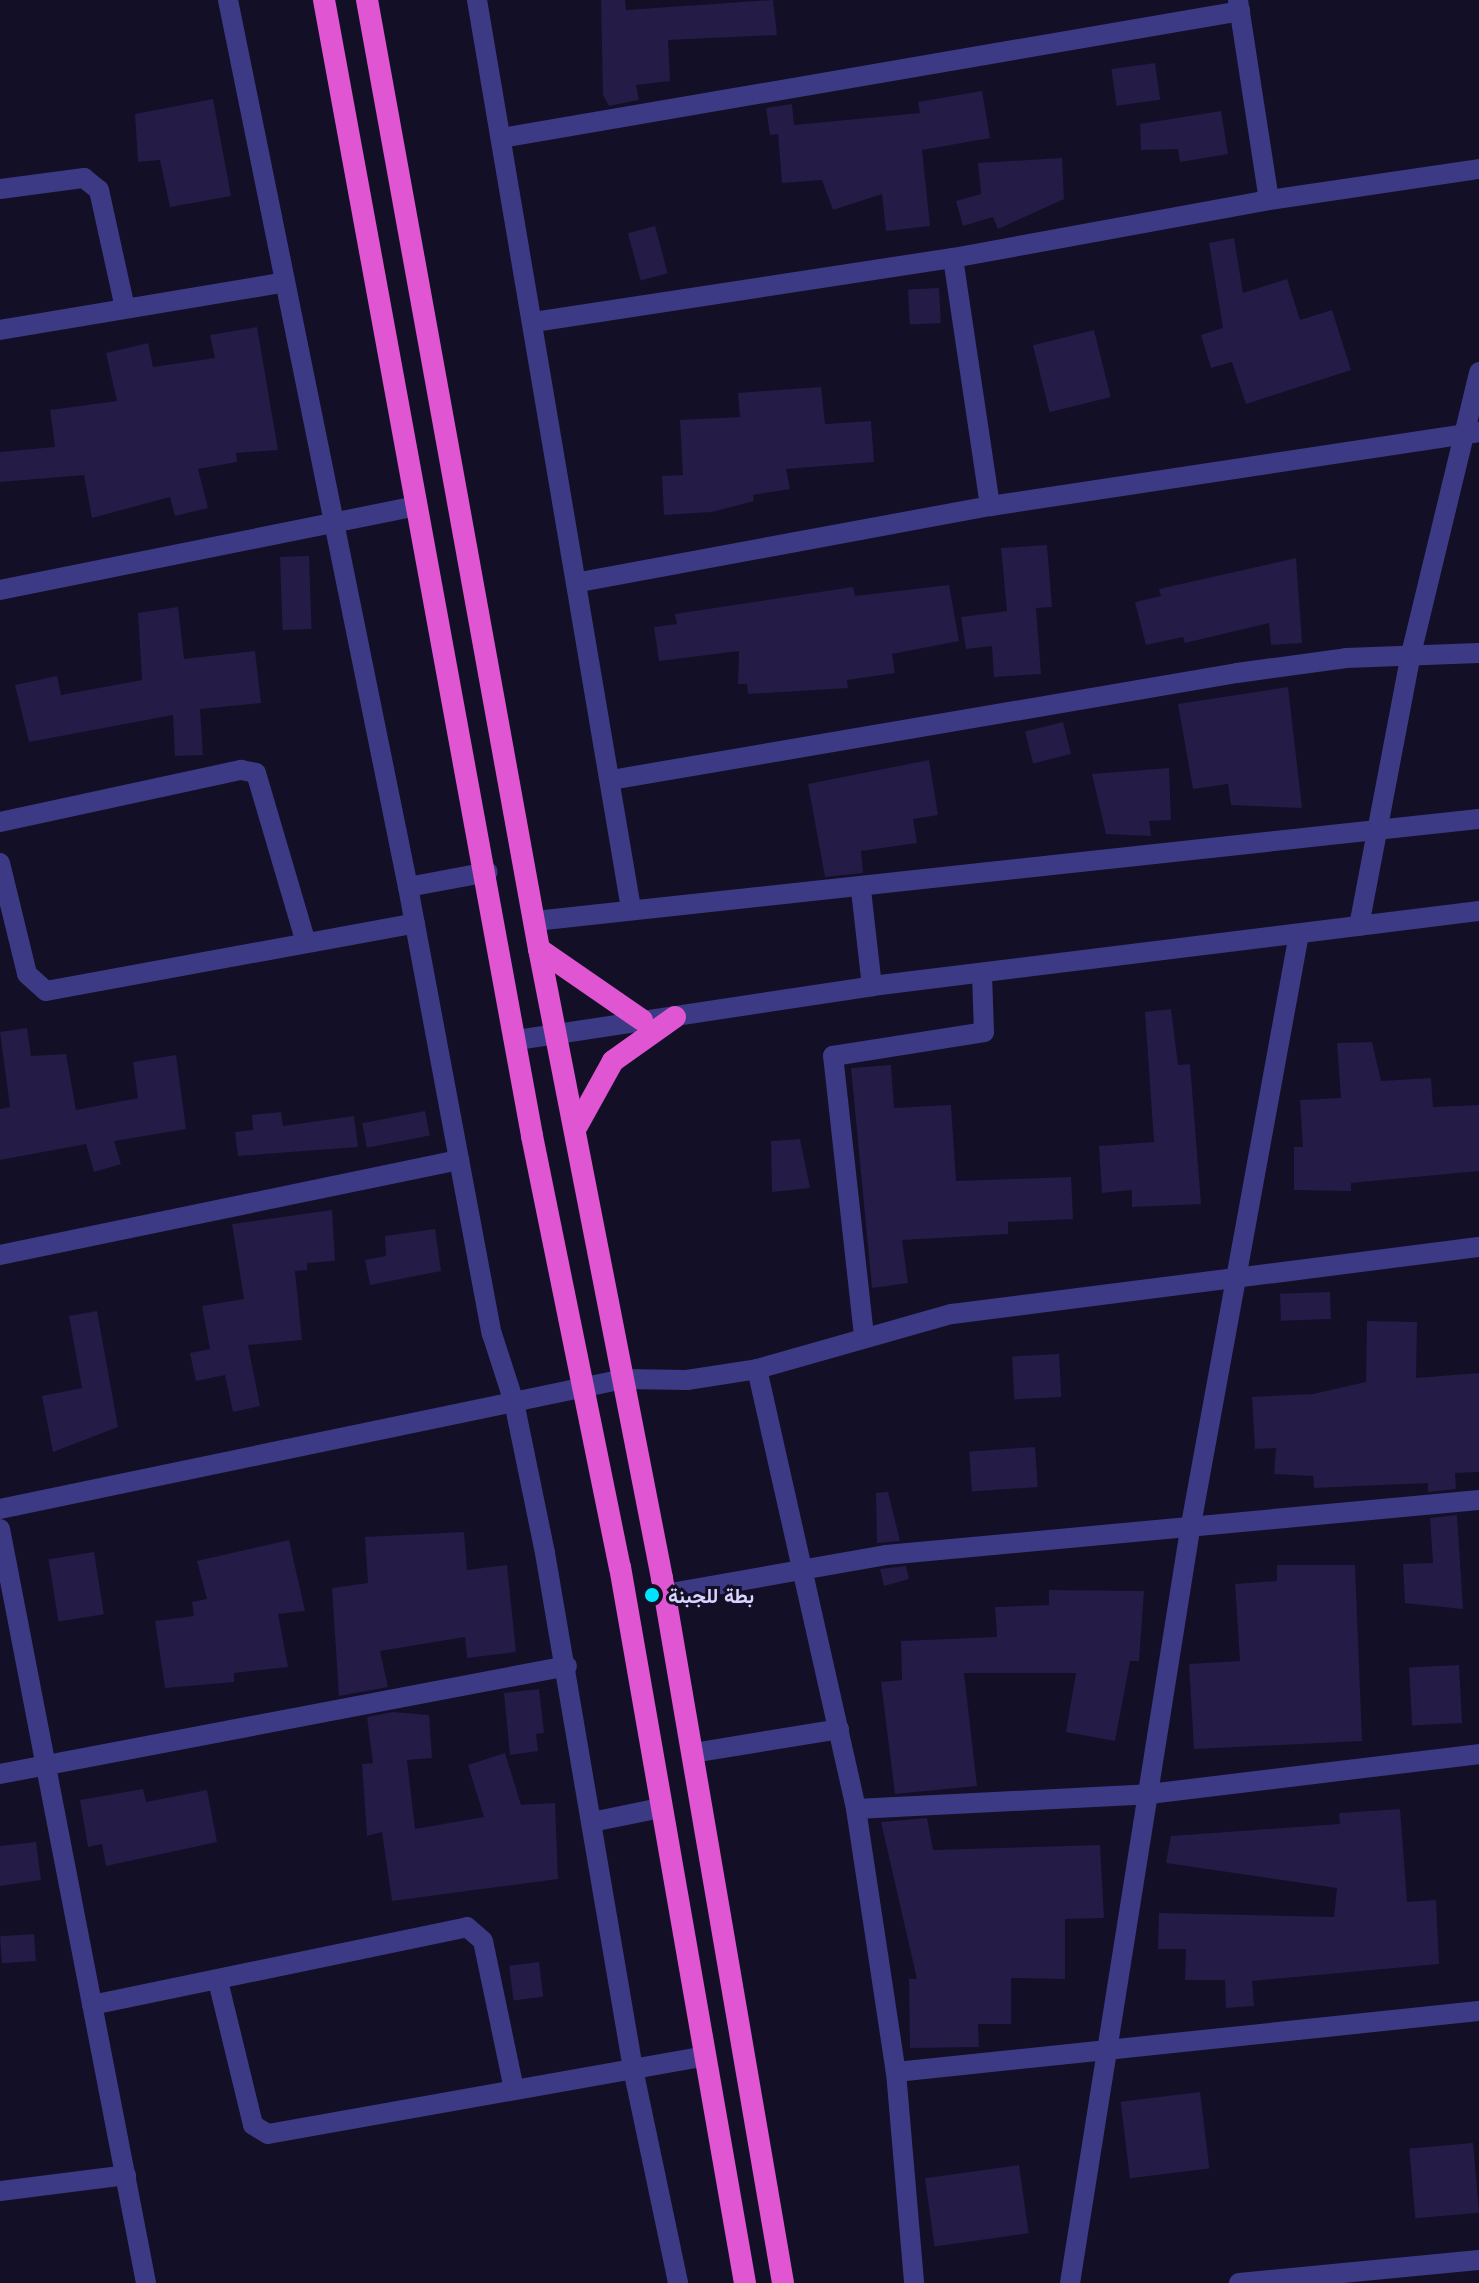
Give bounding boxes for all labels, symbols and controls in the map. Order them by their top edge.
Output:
place label: بطة للجبنة [668,1583,754,1607]
marker: بطة للجبنة [643,1586,661,1604]

